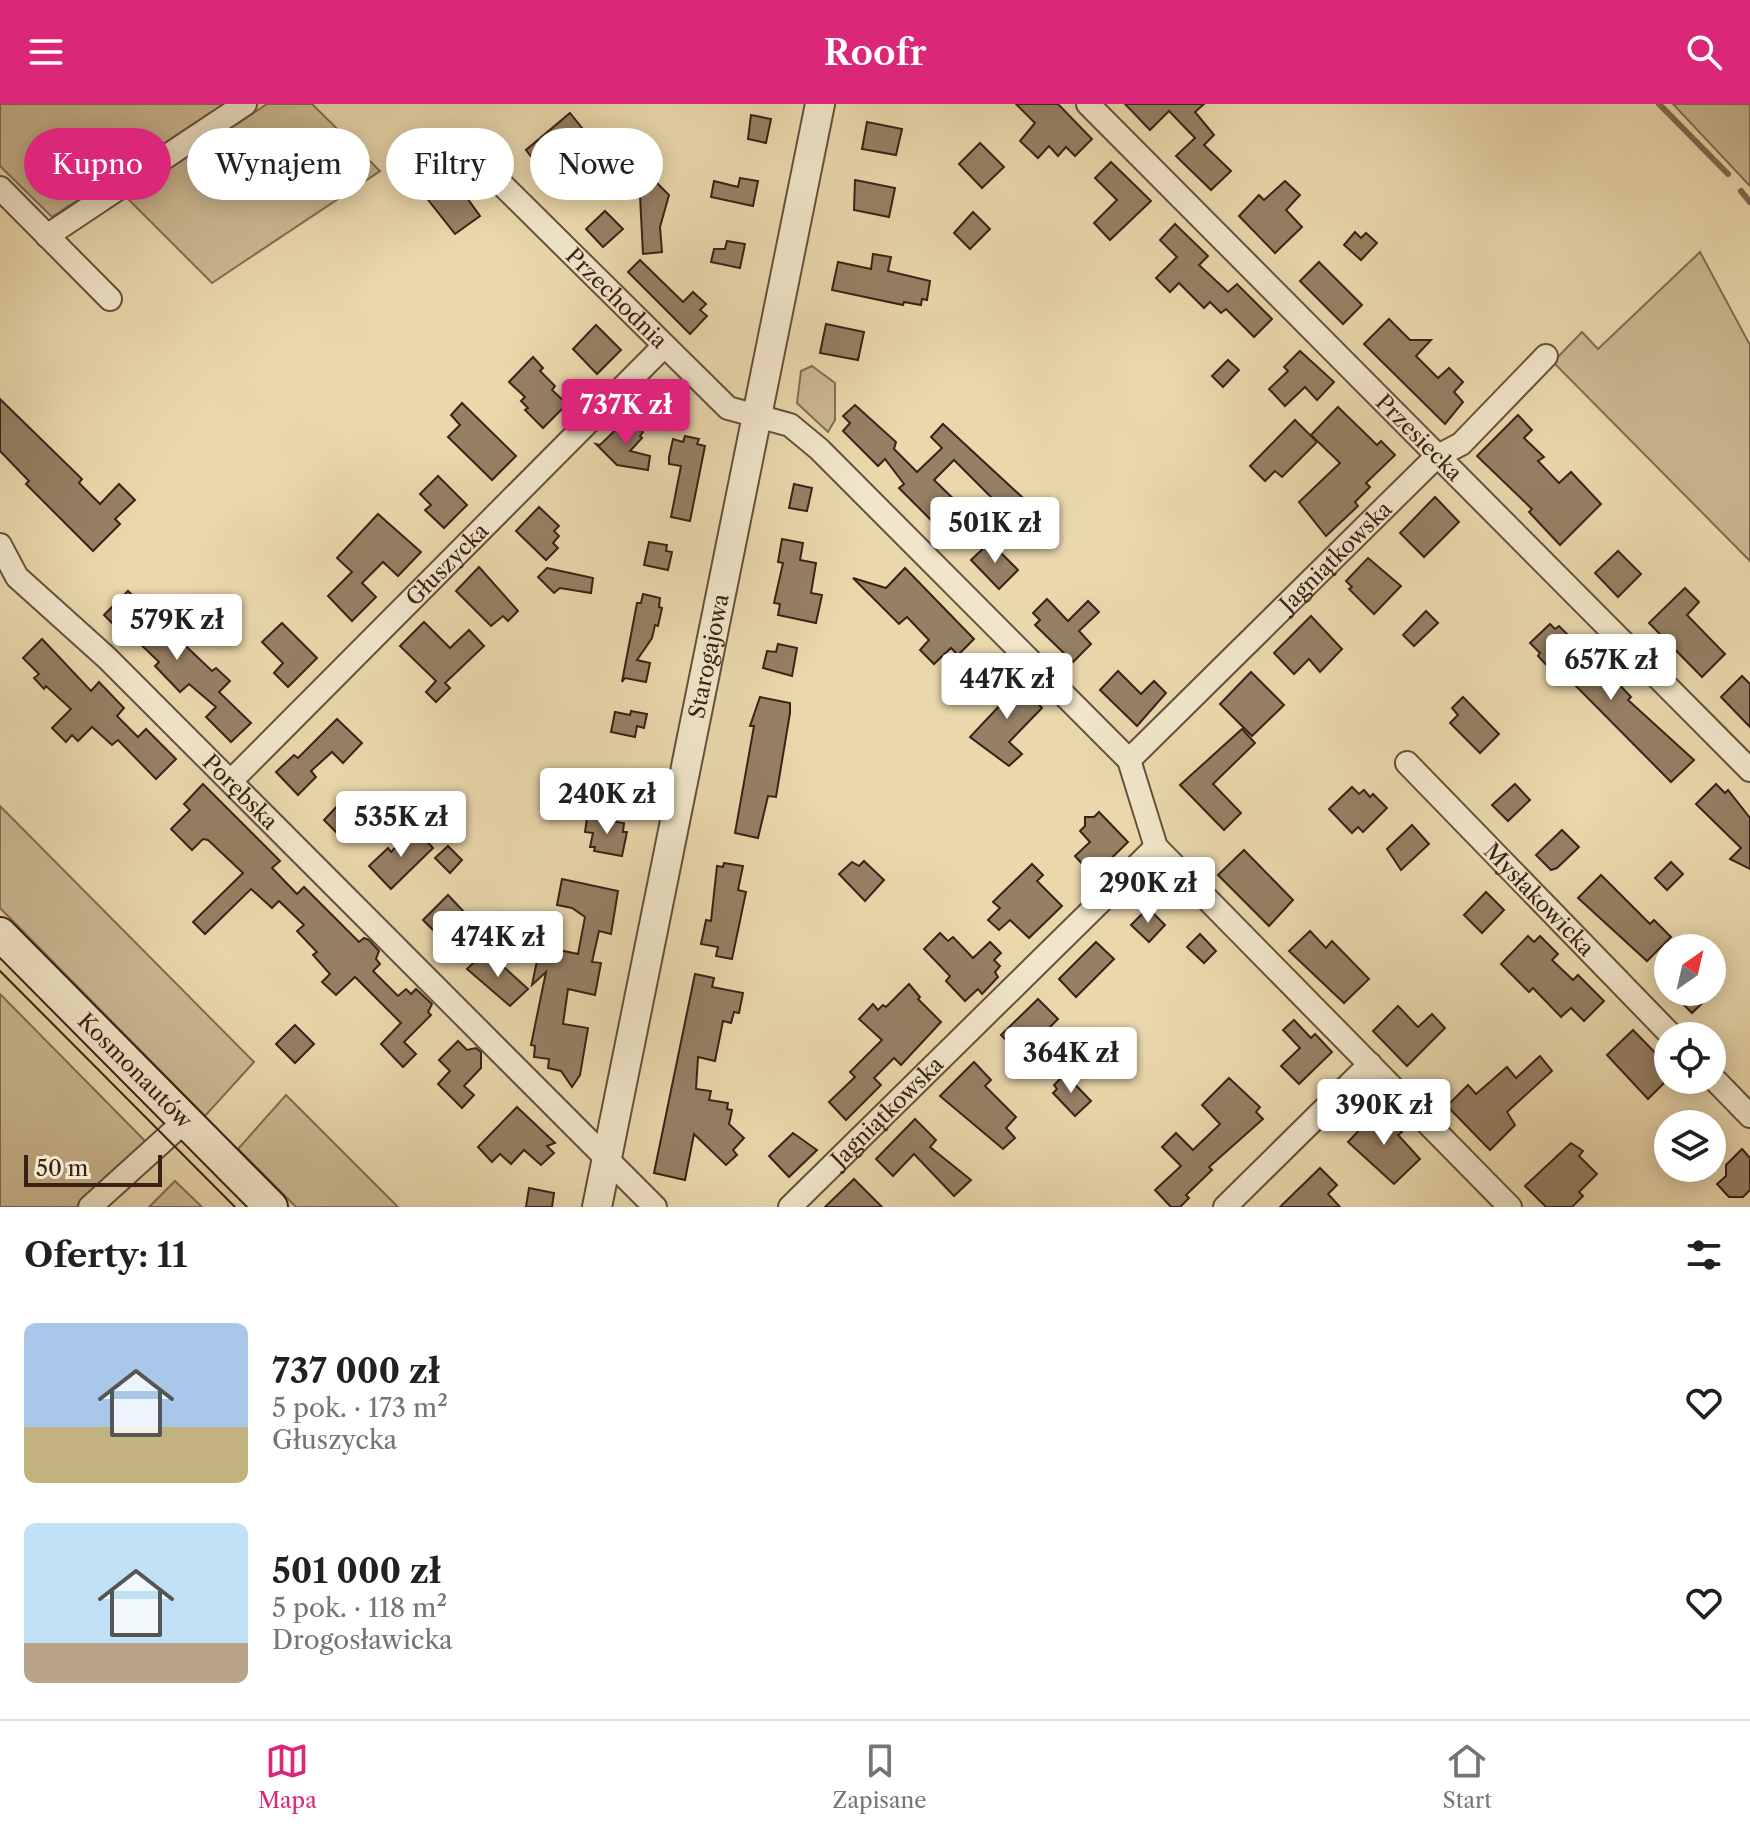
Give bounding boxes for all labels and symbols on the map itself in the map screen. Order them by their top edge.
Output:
street label: Przechodnia [560,242,673,355]
pin: 737K zł [552,379,700,447]
street label: Przesiecka [1370,389,1468,487]
street label: Jagniątkowska [1272,495,1398,620]
pin: 501K zł [921,497,1069,565]
street label: Głuszycka [400,517,494,612]
street label: Starogajowa [683,591,735,721]
pin: 579K zł [103,594,251,662]
pin: 657K zł [1537,634,1685,702]
pin: 447K zł [933,653,1081,721]
street label: Porębska [197,749,284,836]
pin: 240K zł [533,768,681,836]
pin: 535K zł [327,791,475,859]
street label: Mysłakowicka [1478,838,1600,962]
pin: 290K zł [1074,857,1222,925]
pin: 474K zł [424,911,572,979]
north arrow [1654,934,1726,1006]
street label: Kosmonautów [72,1007,198,1134]
pin: 364K zł [997,1027,1145,1095]
street label: Jagniątkowska [823,1051,949,1175]
pin: 390K zł [1310,1079,1458,1147]
scale bar [24,1151,162,1187]

